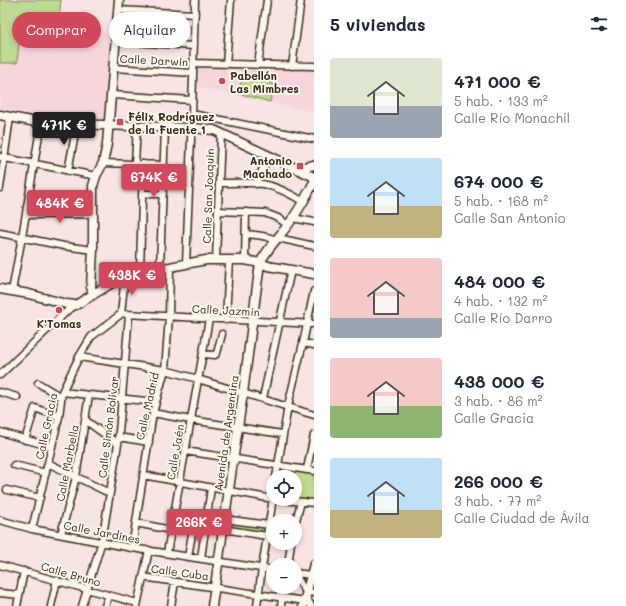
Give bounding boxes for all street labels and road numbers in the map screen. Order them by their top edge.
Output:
street label: Calle Darwin [119,51,189,69]
street label: Calle San Joaquín [199,148,217,244]
street label: Calle Jazmín [192,301,260,319]
street label: Calle Madrid [132,371,162,441]
street label: Avenida de Argentina [210,374,242,492]
street label: Calle Simón Bolivar [94,375,122,479]
street label: Calle Gracia [32,391,60,461]
street label: Calle Marbella [52,423,82,503]
street label: Calle Jaén [163,423,187,481]
street label: Calle Jardines [63,517,141,547]
street label: Calle Bruno [39,558,103,590]
street label: Calle Cuba [150,561,210,584]

